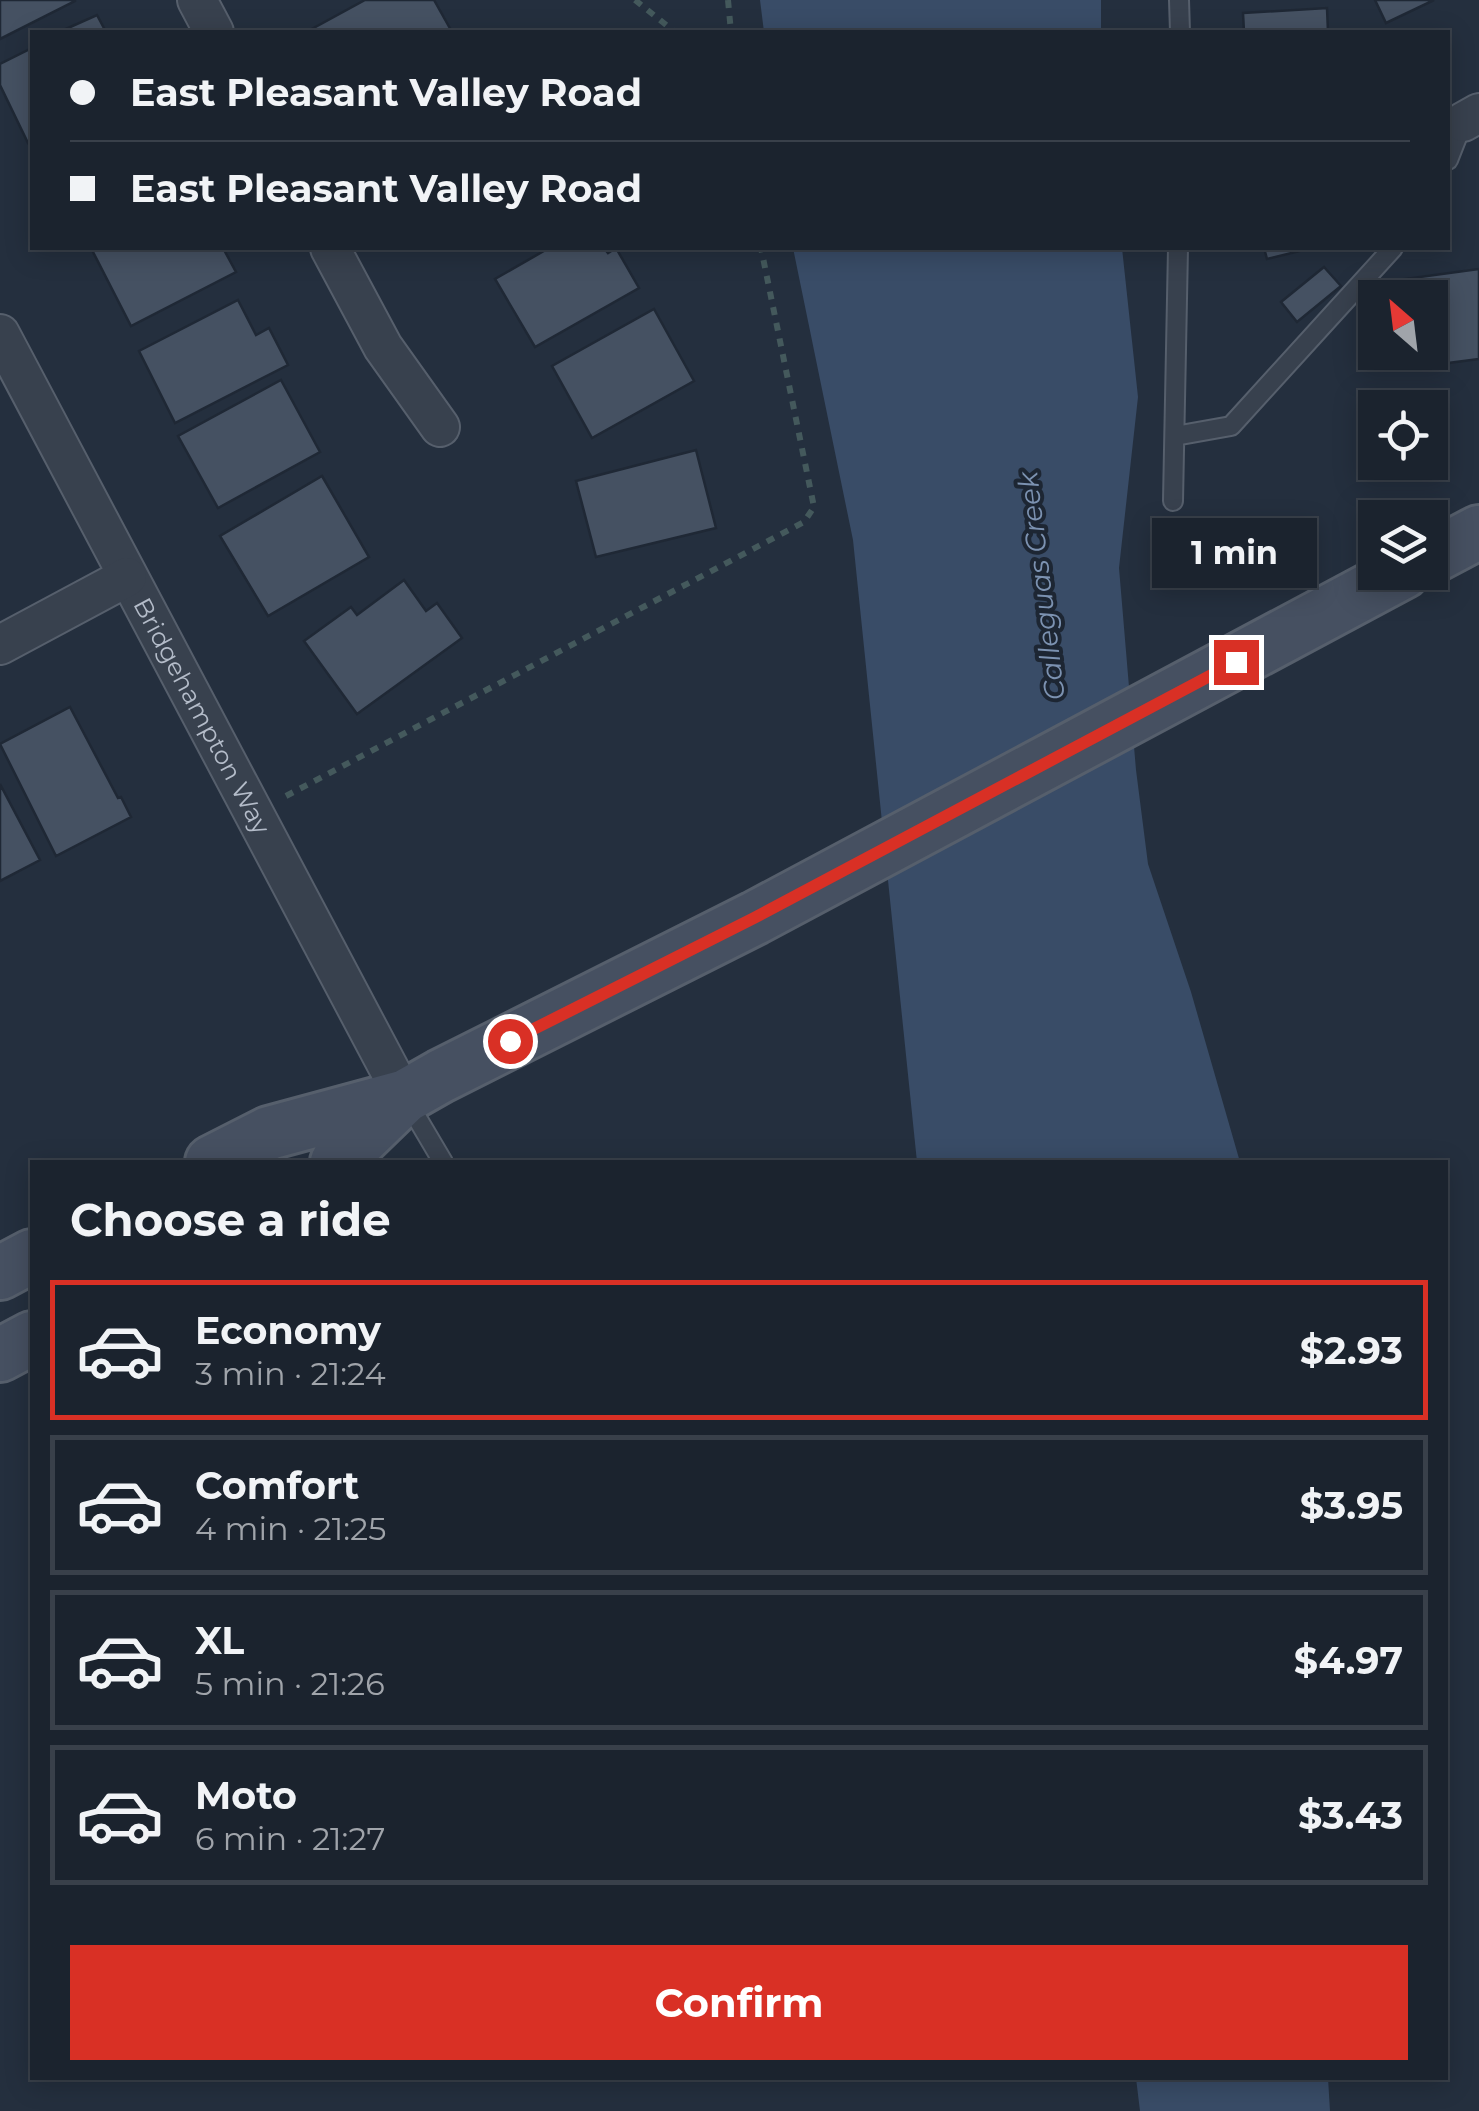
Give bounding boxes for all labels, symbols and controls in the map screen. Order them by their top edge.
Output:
text: East Pleasant Valley Road [130,69,642,116]
text: East Pleasant Valley Road [130,165,642,212]
north arrow [1358,280,1448,370]
map controls [1358,280,1448,590]
button: locate [1358,390,1448,480]
water label: Calleguas Creek [1010,468,1072,702]
button: layers [1358,500,1448,590]
callout: 1 min [1154,517,1318,587]
text: 1 min [1191,533,1278,572]
street label: Bridgehampton Way [127,593,277,839]
route end [1214,640,1259,685]
route start [488,1019,533,1064]
text: Choose a ride [70,1192,391,1247]
icon: car [75,1305,165,1395]
text: Economy [195,1307,381,1354]
text: $2.93 [1300,1327,1403,1374]
text: 3 min · 21:24 [195,1354,386,1393]
icon: car [75,1460,165,1550]
text: Comfort [195,1462,359,1509]
text: $3.95 [1300,1482,1403,1529]
text: 4 min · 21:25 [195,1509,386,1548]
icon: car [75,1615,165,1705]
text: XL [195,1617,244,1664]
text: $4.97 [1294,1637,1403,1684]
text: 5 min · 21:26 [195,1664,385,1703]
icon: car [75,1770,165,1860]
text: Moto [195,1772,297,1819]
text: $3.43 [1298,1792,1403,1839]
text: 6 min · 21:27 [195,1819,385,1858]
button: Confirm [70,1945,1408,2060]

